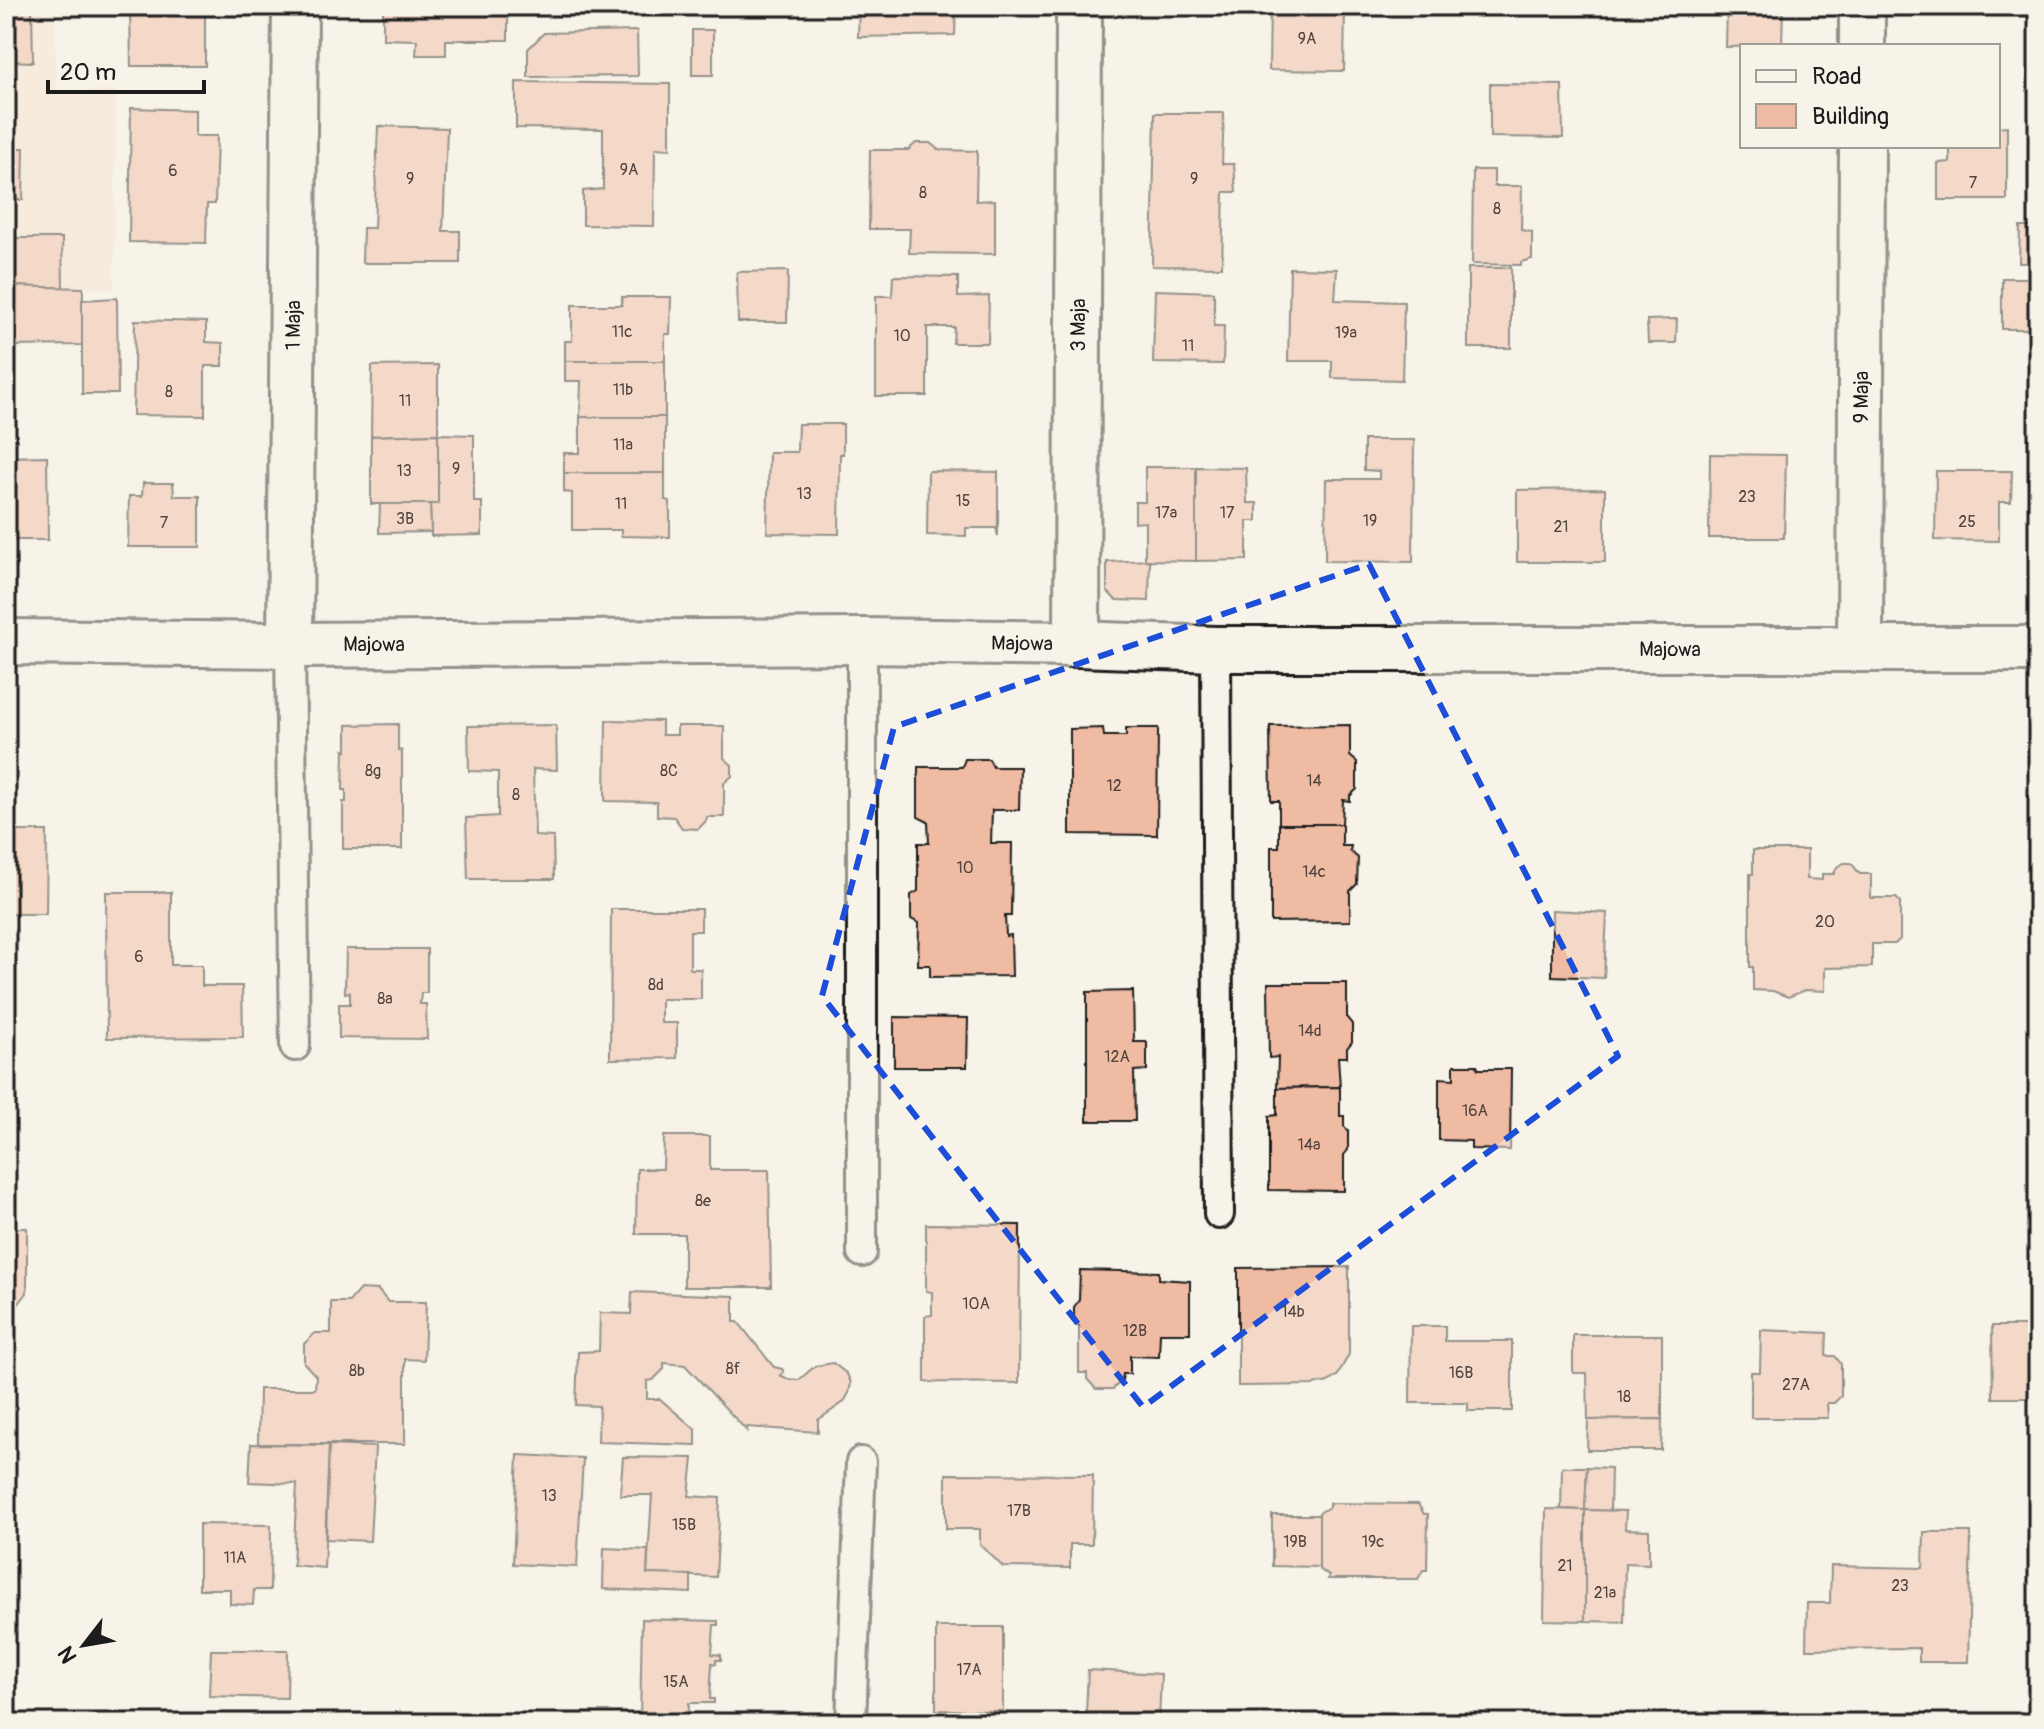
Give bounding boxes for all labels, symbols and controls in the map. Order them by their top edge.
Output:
house number: 9A [1298,29,1316,49]
scale bar [48,44,204,94]
legend [1740,44,2000,148]
text: 20 m [60,58,116,87]
text: Road [1812,62,1862,91]
text: Building [1812,102,1889,131]
house number: 9A [620,160,638,180]
house number: 6 [168,161,178,181]
house number: 9 [406,169,414,189]
house number: 9 [1190,169,1198,189]
house number: 7 [1969,173,1978,193]
house number: 8 [919,183,927,203]
house number: 8 [1493,199,1501,219]
street label: 3 Maja [1066,298,1091,352]
street label: 1 Maja [281,300,306,350]
house number: 11c [612,322,632,342]
house number: 19a [1335,323,1357,343]
house number: 10 [893,326,911,346]
house number: 11 [1182,336,1194,356]
street label: 9 Maja [1849,371,1874,423]
house number: 11b [613,380,633,400]
house number: 8 [165,382,173,402]
house number: 11 [399,391,411,411]
house number: 11a [613,435,633,455]
house number: 9 [452,459,460,479]
house number: 13 [396,461,412,481]
house number: 13 [796,484,812,504]
house number: 23 [1738,487,1756,507]
house number: 15 [956,491,970,511]
house number: 11 [615,494,627,514]
house number: 17a [1155,503,1177,523]
house number: 17 [1220,503,1235,523]
house number: 3B [396,509,414,529]
house number: 19 [1363,511,1377,531]
house number: 25 [1958,512,1976,532]
house number: 7 [160,513,169,533]
house number: 21 [1553,517,1569,537]
street label: Majowa [991,630,1053,657]
street label: Majowa [343,632,405,657]
street label: Majowa [1639,637,1701,662]
house number: 8g [365,761,381,781]
house number: 8C [660,761,678,781]
house number: 14 [1306,771,1322,791]
house number: 12 [1106,776,1122,796]
house number: 8 [512,785,520,805]
house number: 10 [956,858,974,878]
house number: 14c [1302,862,1326,882]
house number: 20 [1815,912,1835,932]
house number: 6 [134,947,144,967]
house number: 8d [648,975,664,995]
house number: 8a [377,989,393,1009]
house number: 14d [1298,1021,1322,1041]
house number: 12A [1104,1047,1130,1067]
house number: 16A [1462,1101,1488,1121]
house number: 14a [1298,1135,1320,1155]
house number: 8e [695,1191,711,1211]
house number: 10A [962,1294,990,1314]
house number: 14b [1281,1302,1305,1322]
house number: 12B [1123,1321,1147,1341]
house number: 8f [726,1359,741,1379]
house number: 8b [349,1361,365,1381]
house number: 16B [1449,1363,1473,1383]
house number: 27A [1782,1375,1810,1395]
house number: 18 [1617,1387,1631,1407]
house number: 13 [541,1486,557,1506]
house number: 17B [1007,1501,1031,1521]
house number: 15B [672,1515,696,1535]
house number: 19B [1283,1532,1307,1552]
house number: 19c [1362,1532,1384,1552]
house number: 11A [224,1548,246,1568]
house number: 21 [1557,1556,1573,1576]
house number: 23 [1891,1576,1909,1596]
house number: 21a [1594,1583,1616,1603]
north arrow [44,1605,124,1685]
text: N [52,1641,84,1668]
house number: 17A [956,1660,982,1680]
house number: 15A [663,1672,689,1692]

